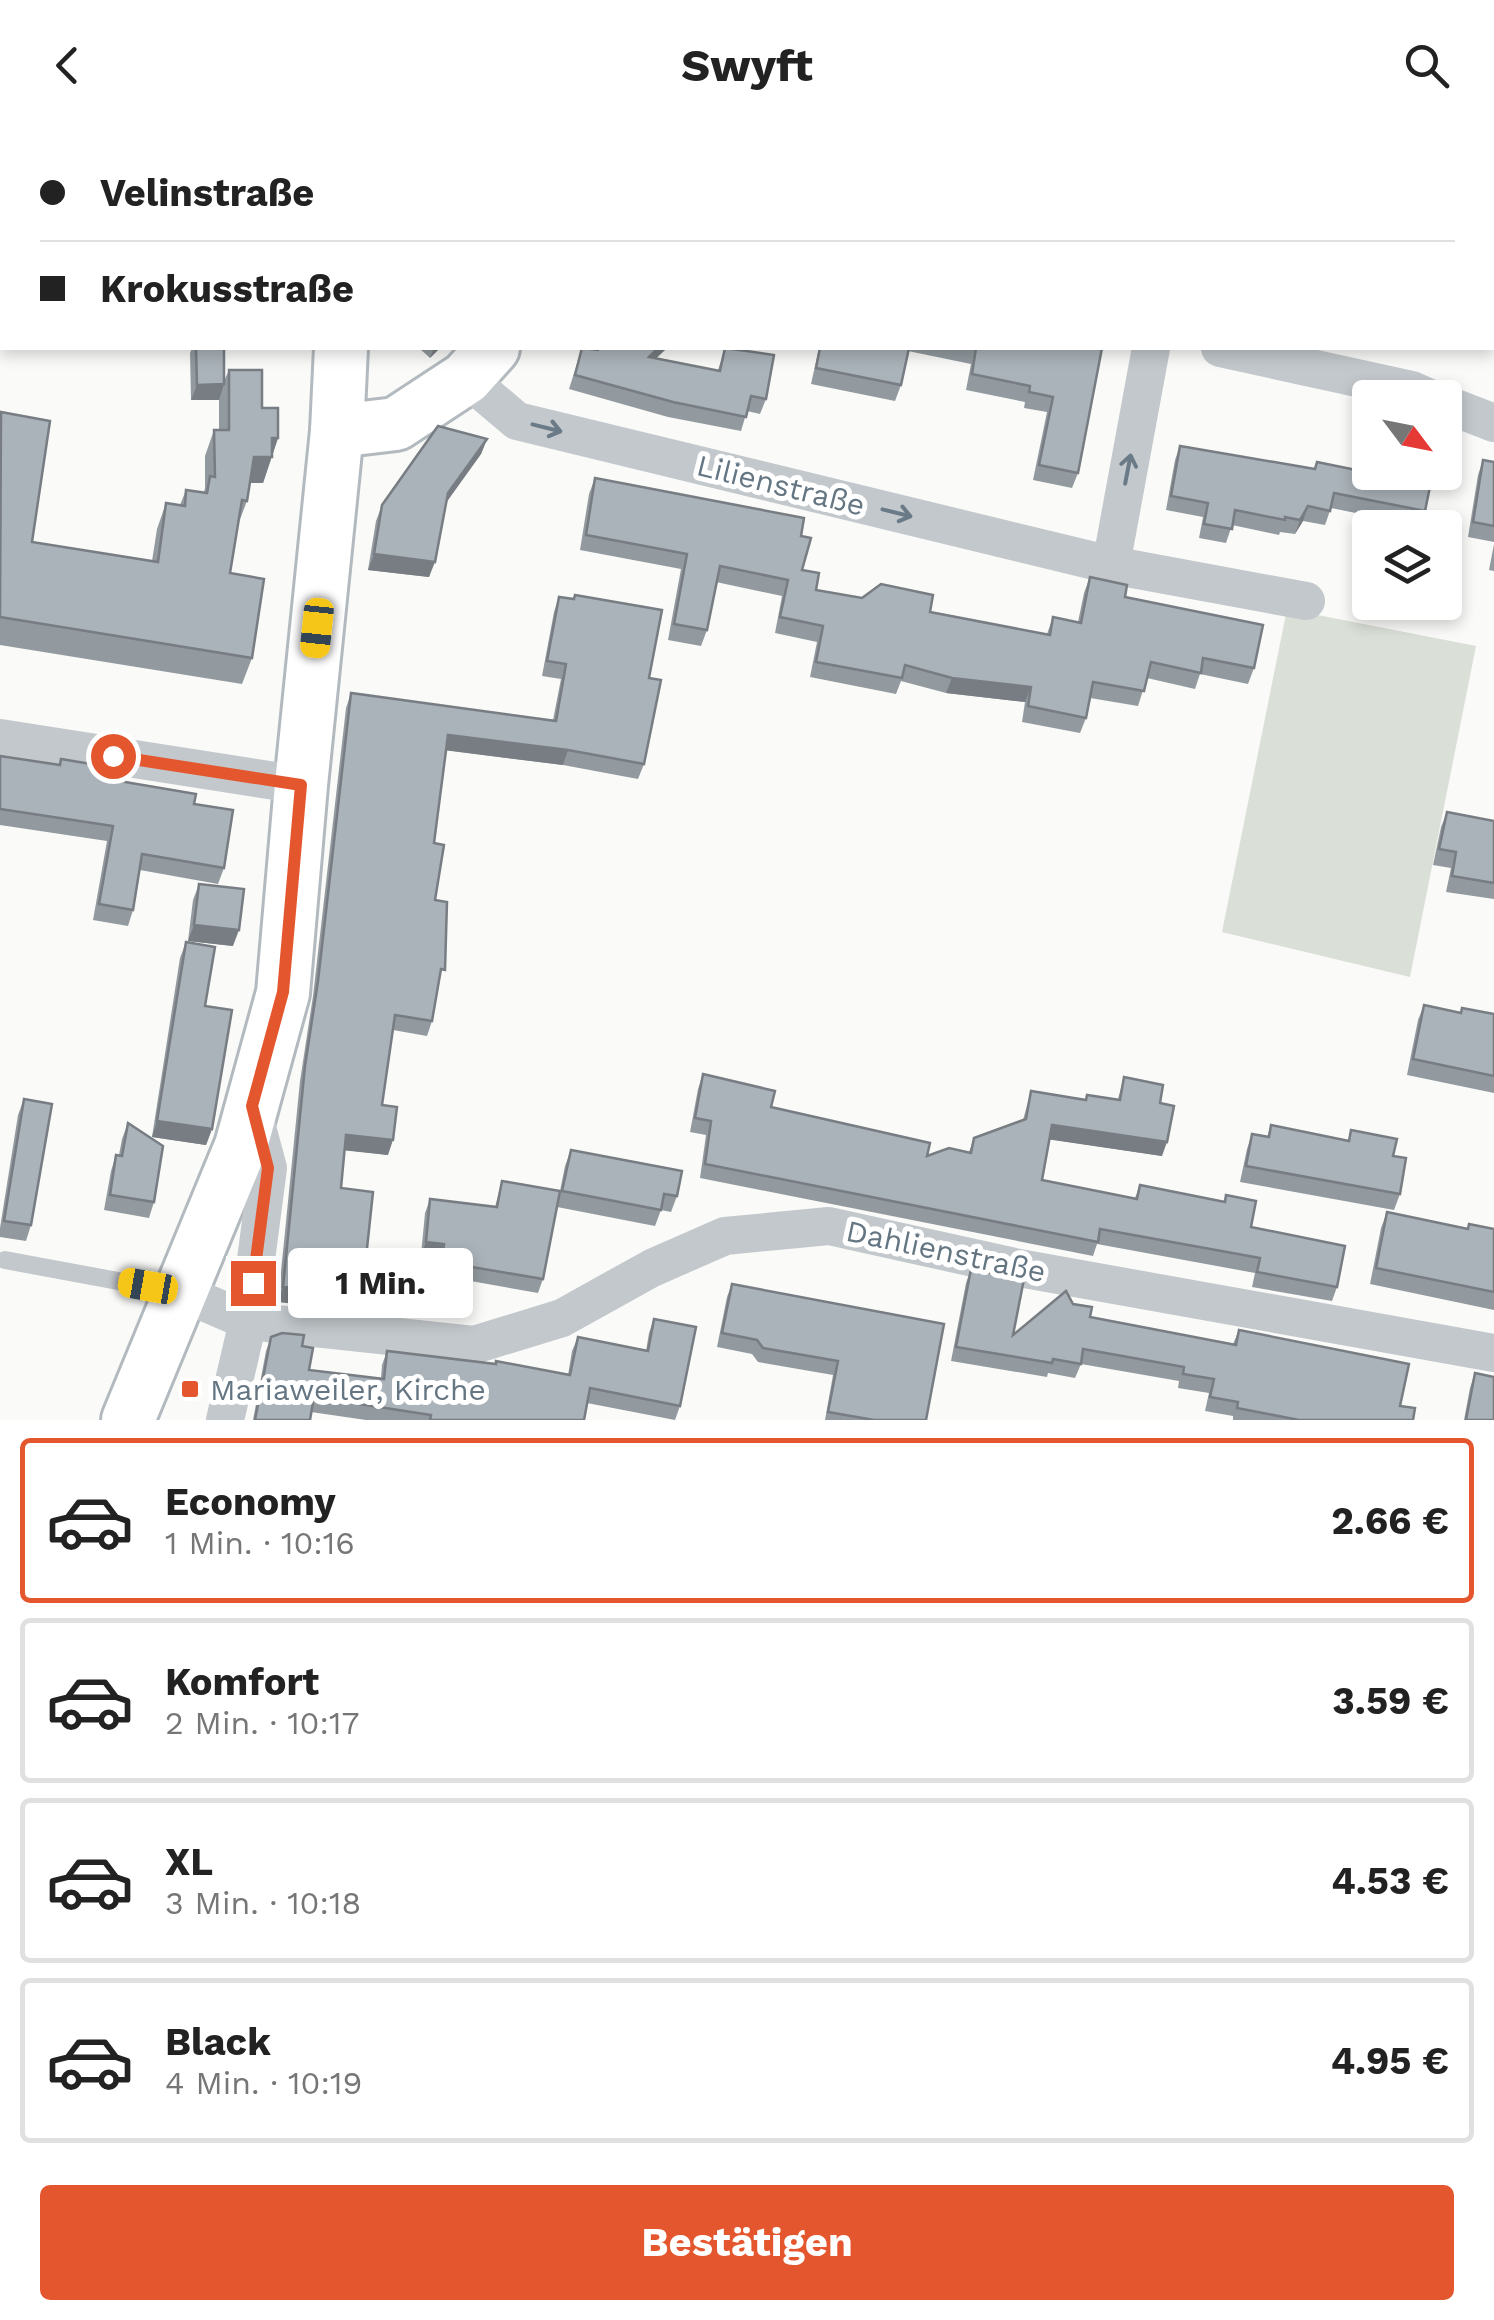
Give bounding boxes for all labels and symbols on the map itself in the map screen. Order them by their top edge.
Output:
north arrow [1352,380,1462,490]
one-way arrow [530,420,562,438]
street label: Lilienstraße [693,447,869,523]
one-way arrow [1120,454,1139,486]
one-way arrow [880,505,912,523]
car [299,597,335,659]
route start [91,734,136,779]
street label: Dahlienstraße [843,1213,1049,1289]
callout: 1 Min. [288,1248,473,1318]
route end [231,1261,276,1306]
car [116,1266,180,1306]
place label: Mariaweiler, Kirche [210,1372,486,1407]
marker: Mariaweiler, Kirche [179,1378,201,1400]

